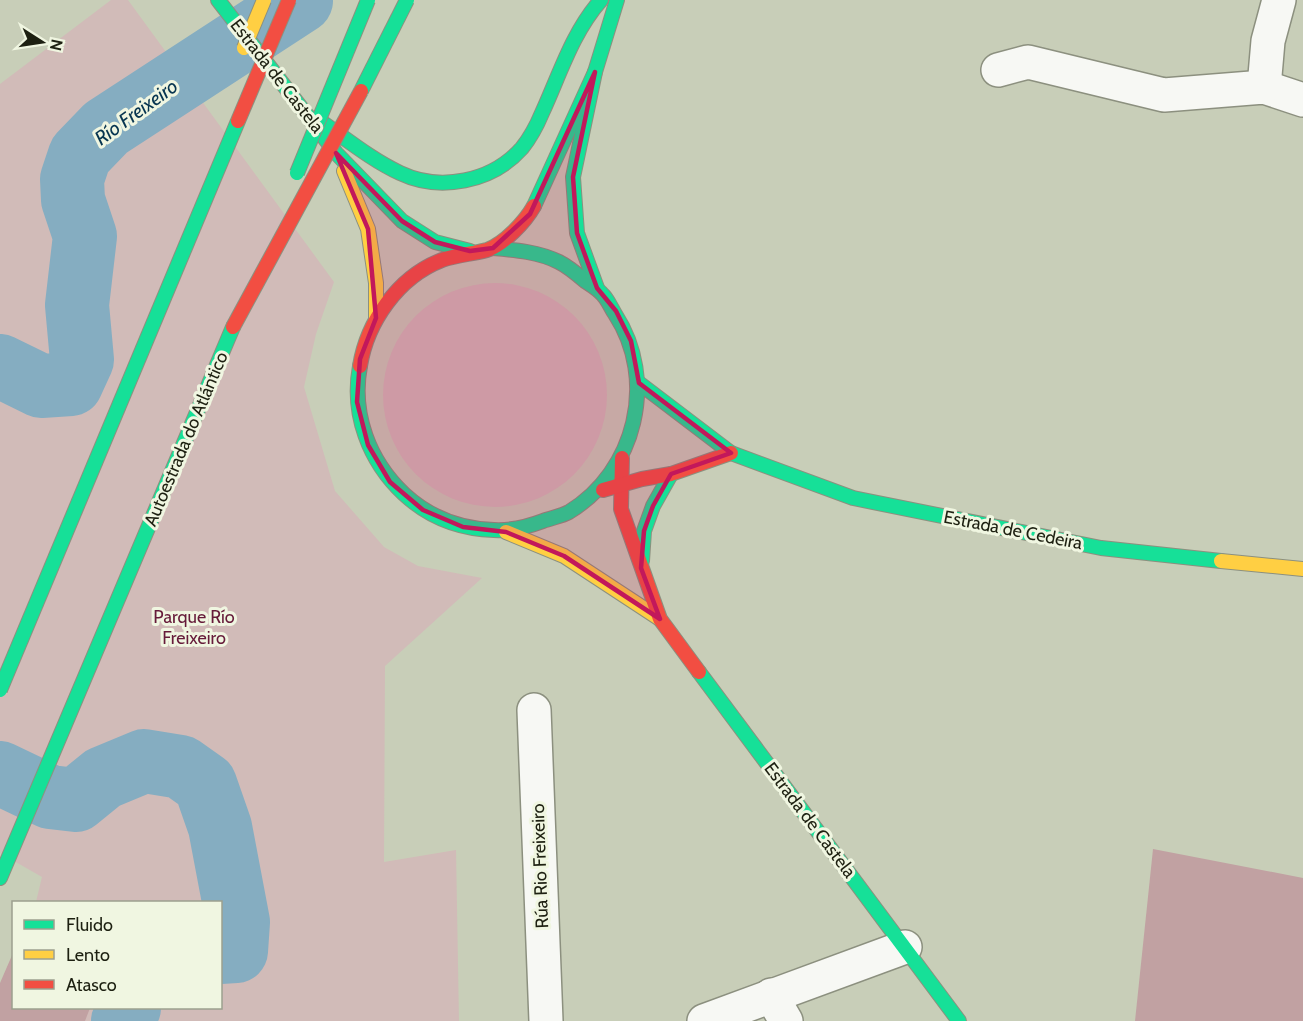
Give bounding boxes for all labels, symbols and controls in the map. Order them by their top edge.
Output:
north arrow [12,12,72,72]
street label: Estrada de Castela [226,15,329,138]
text: N [46,38,67,53]
water label: Río Freixeiro [90,74,182,150]
street label: Autoestrada do Atlántico [139,349,233,529]
street label: Estrada de Cedeira [942,506,1085,554]
park label: Parque Río Freixeiro [153,606,235,649]
street label: Estrada de Castela [759,758,861,882]
street label: Rúa Rio Freixeiro [527,803,553,929]
legend [12,901,222,1009]
text: Fluido [66,914,113,936]
text: Lento [66,944,110,966]
text: Atasco [66,974,117,996]

